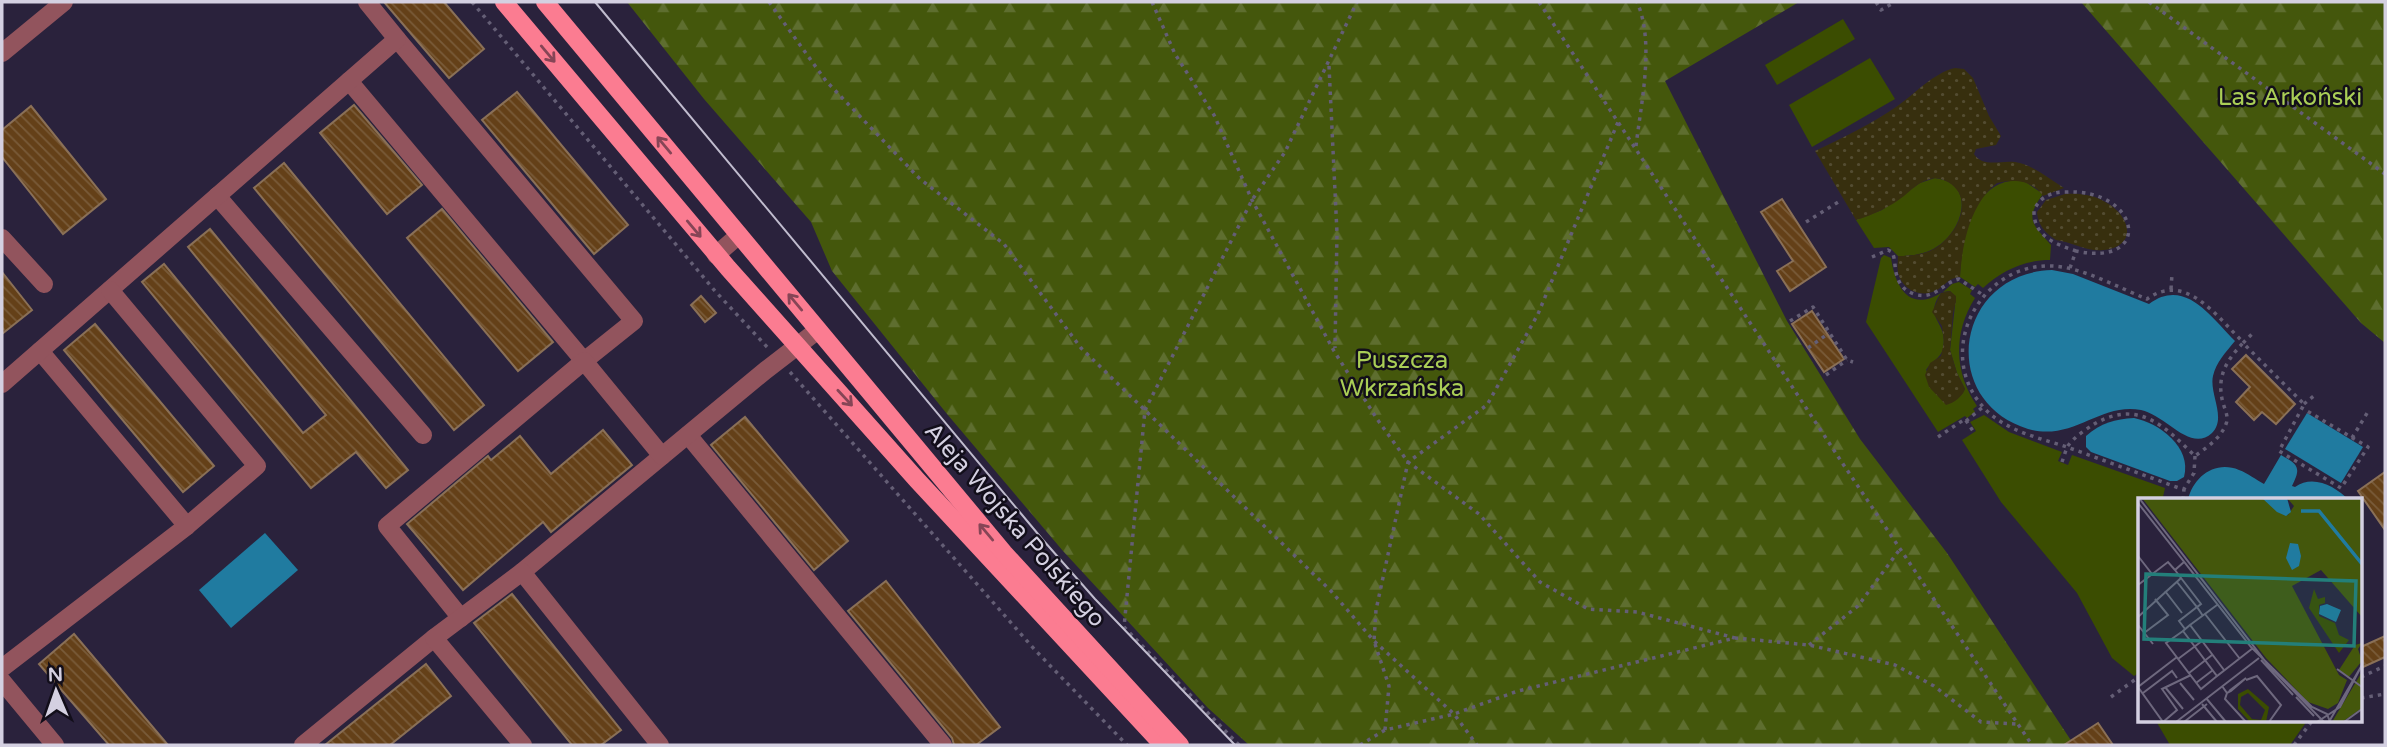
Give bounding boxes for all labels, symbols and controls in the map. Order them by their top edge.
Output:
one-way arrow [540,45,556,63]
park label: Las Arkoński [2218,83,2362,112]
one-way arrow [656,136,672,154]
one-way arrow [686,219,702,237]
one-way arrow [787,294,803,312]
park label: Puszcza Wkrzańska [1340,346,1464,403]
one-way arrow [837,389,854,406]
street label: Aleja Wojska Polskiego [918,417,1112,633]
inset map [2138,498,2362,722]
one-way arrow [978,523,994,541]
north arrow [21,656,91,726]
text: N [47,664,63,686]

